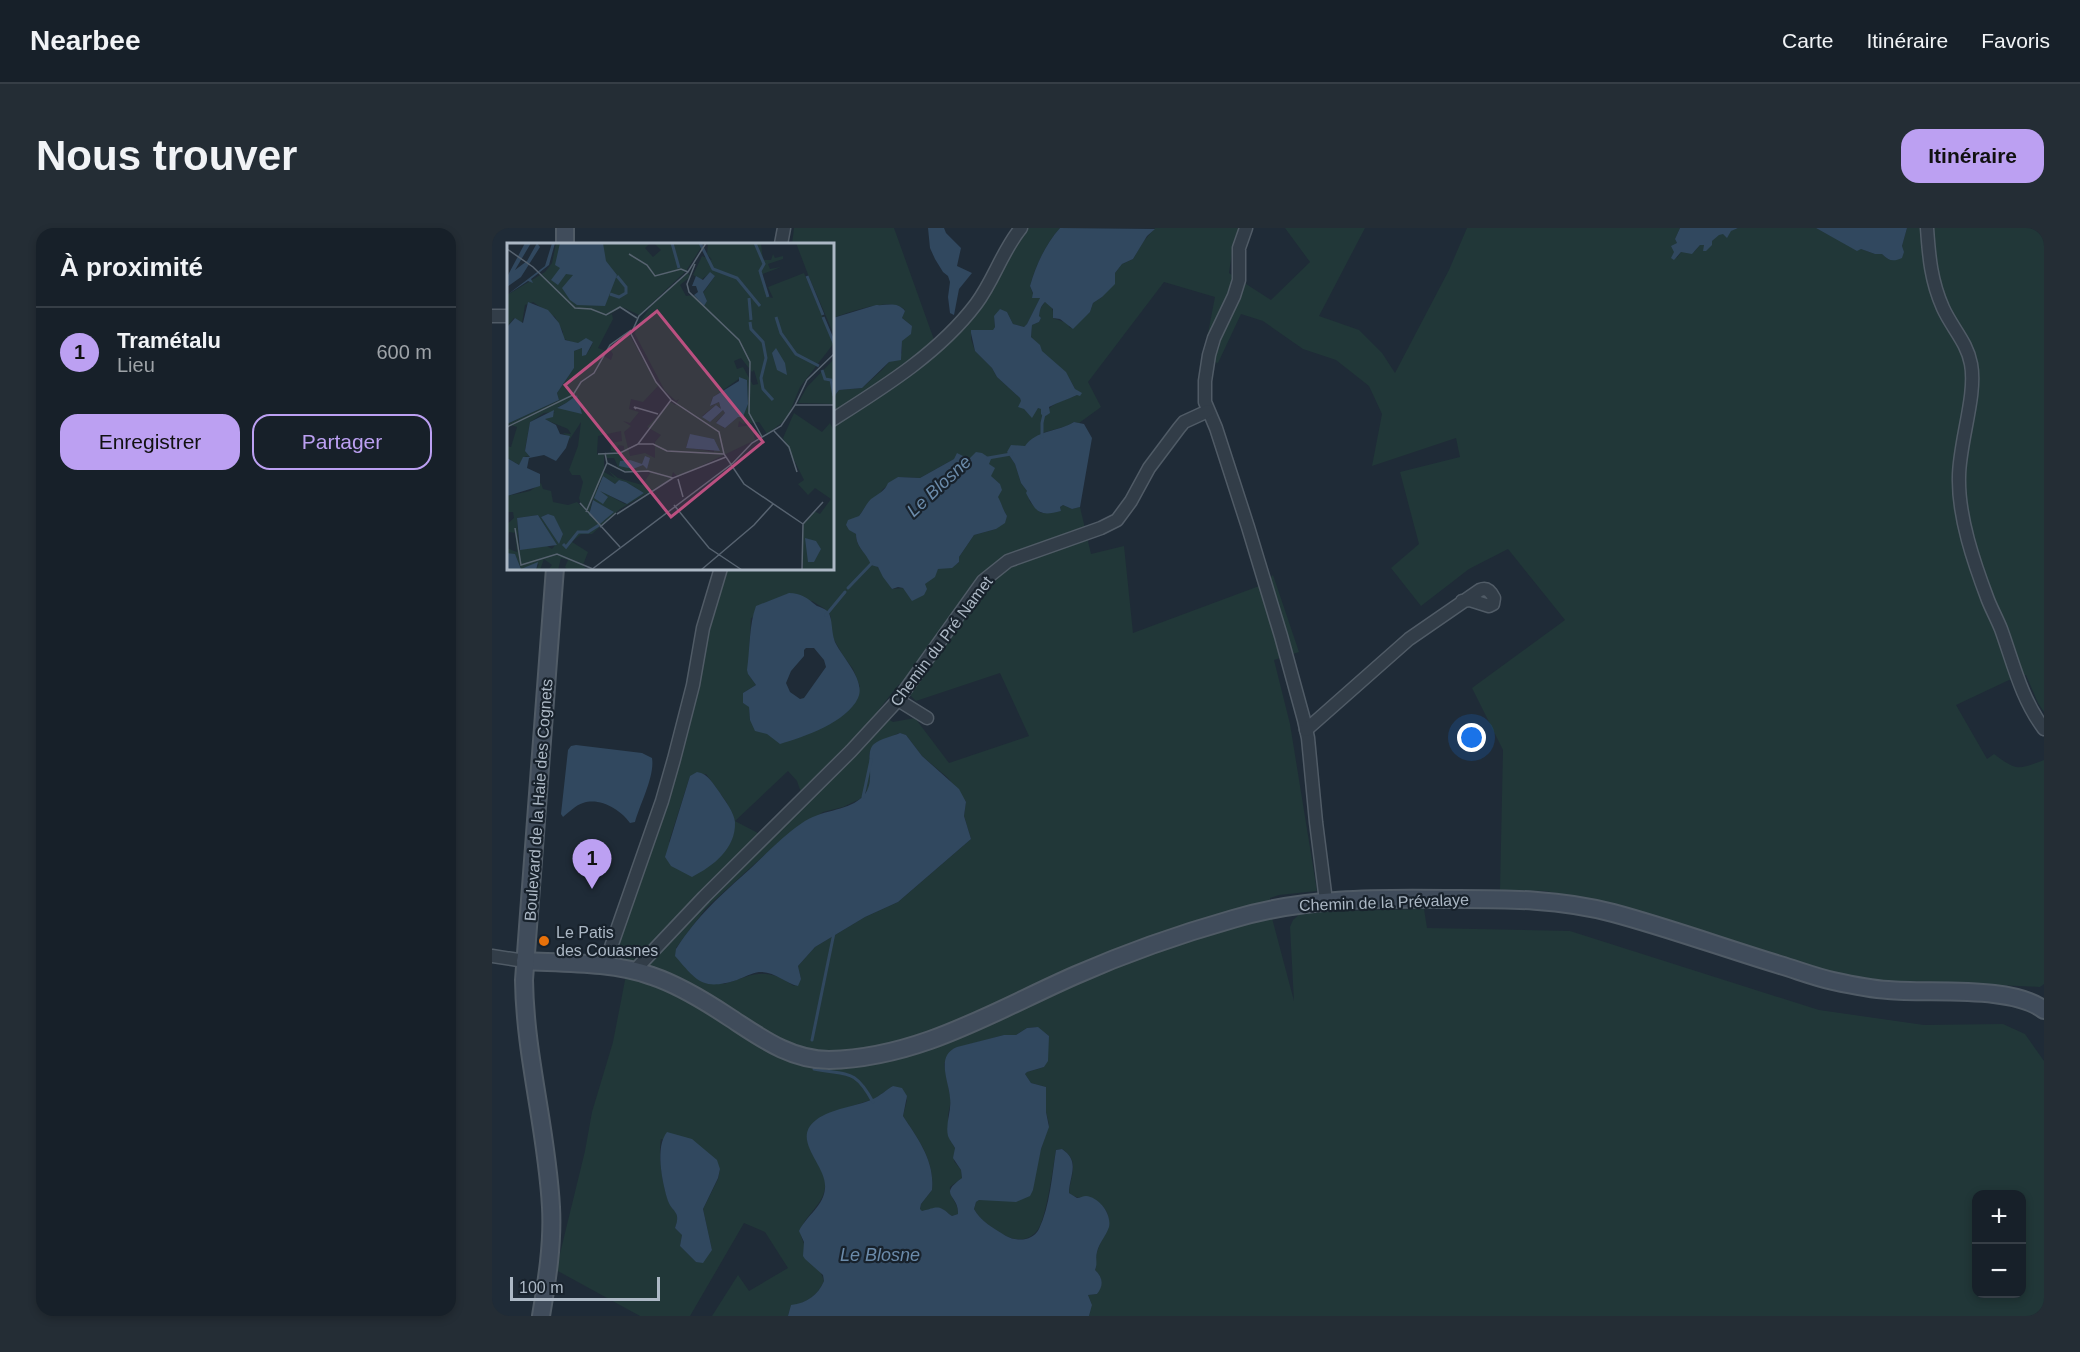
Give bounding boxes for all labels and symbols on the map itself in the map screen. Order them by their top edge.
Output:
inset map [507,243,834,570]
water label: Le Blosne [903,451,975,521]
street label: Chemin du Pré Namet [887,573,996,710]
street label: Boulevard de la Haie des Cognets [522,678,555,922]
your location [1457,723,1486,752]
pin: 1 [572,840,612,889]
street label: Chemin de la Prévalaye [1299,891,1469,914]
place label: Le Patis des Couasnes [556,924,658,959]
marker: Le Patis des Couasnes [537,934,551,948]
water label: Le Blosne [840,1245,920,1265]
scale bar [510,1274,660,1302]

